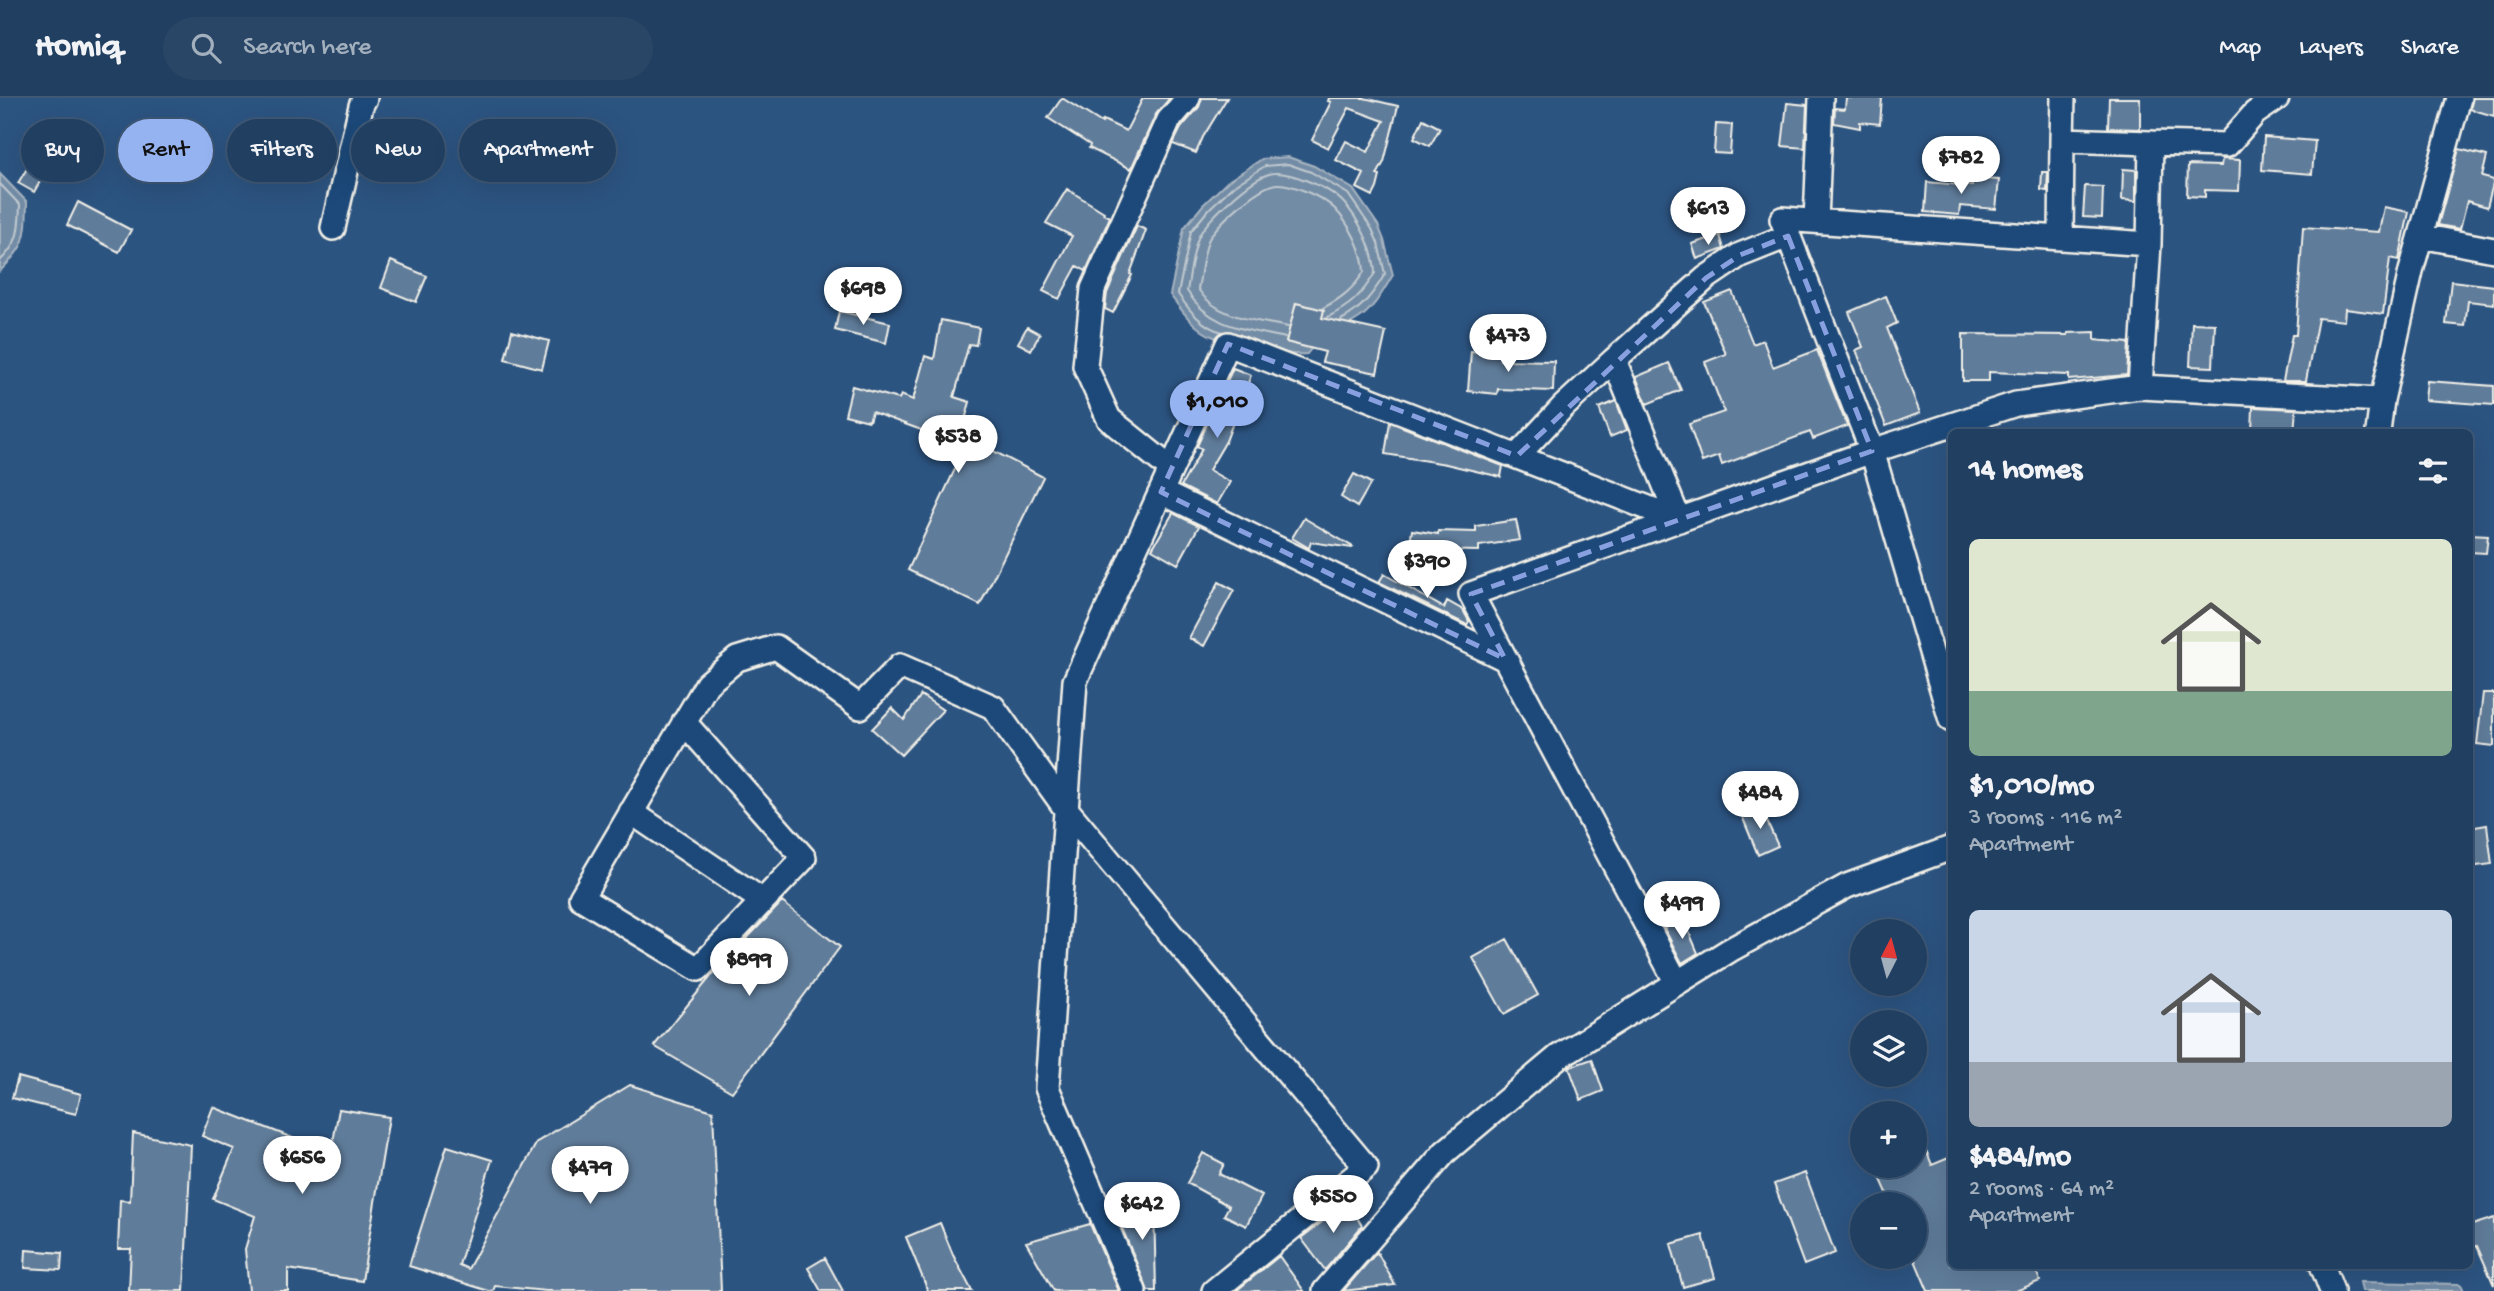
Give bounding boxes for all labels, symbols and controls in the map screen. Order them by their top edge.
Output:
search box [163,17,653,80]
text: Homiq [35,29,121,67]
icon: search [187,29,225,67]
text: Search here [243,33,371,64]
text: Map [2219,34,2261,63]
text: Layers [2299,34,2363,63]
text: Share [2401,34,2459,63]
chip: Buy [21,119,104,182]
chip: Rent [118,119,213,182]
chip: Filters [227,119,337,182]
chip: New [351,119,445,182]
chip: Apartment [459,119,616,182]
pin: $782 [1920,136,2002,196]
text: $782 [1938,145,1984,172]
pin: $613 [1667,188,1749,247]
text: $613 [1686,196,1730,223]
pin: $698 [822,268,904,327]
text: $698 [840,276,886,303]
pin: $473 [1467,314,1549,374]
text: $473 [1485,323,1531,350]
pin: $1,010 [1160,380,1274,440]
text: $1,010 [1186,389,1248,416]
pin: $538 [917,416,999,475]
text: $538 [935,424,981,451]
icon: filters [2414,452,2452,490]
text: 14 homes [1969,454,2082,489]
pin: $390 [1386,540,1468,600]
text: $390 [1404,549,1450,576]
icon: home [2148,584,2274,710]
text: $1,010/mo [1969,770,2094,805]
pin: $484 [1719,772,1801,831]
text: $484 [1738,780,1782,807]
text: 3 rooms · 116 m² [1969,805,2122,832]
text: Apartment [1969,832,2073,859]
pin: $499 [1641,882,1723,941]
text: $499 [1660,890,1704,917]
north arrow [1850,919,1927,996]
map controls [1850,919,1927,1269]
pin: $899 [708,939,790,998]
text: $899 [726,947,772,974]
icon: home [2148,955,2274,1081]
button: layers [1850,1010,1927,1087]
button: + [1850,1101,1927,1178]
pin: $656 [261,1136,343,1196]
text: $484/mo [1969,1141,2071,1176]
text: $656 [279,1145,325,1172]
pin: $479 [549,1146,631,1206]
text: $479 [568,1155,612,1182]
pin: $550 [1292,1176,1374,1235]
text: 2 rooms · 64 m² [1969,1176,2114,1203]
pin: $642 [1101,1182,1183,1242]
text: $550 [1309,1184,1357,1211]
text: $642 [1120,1191,1164,1218]
button: − [1850,1192,1927,1269]
text: Apartment [1969,1203,2073,1230]

